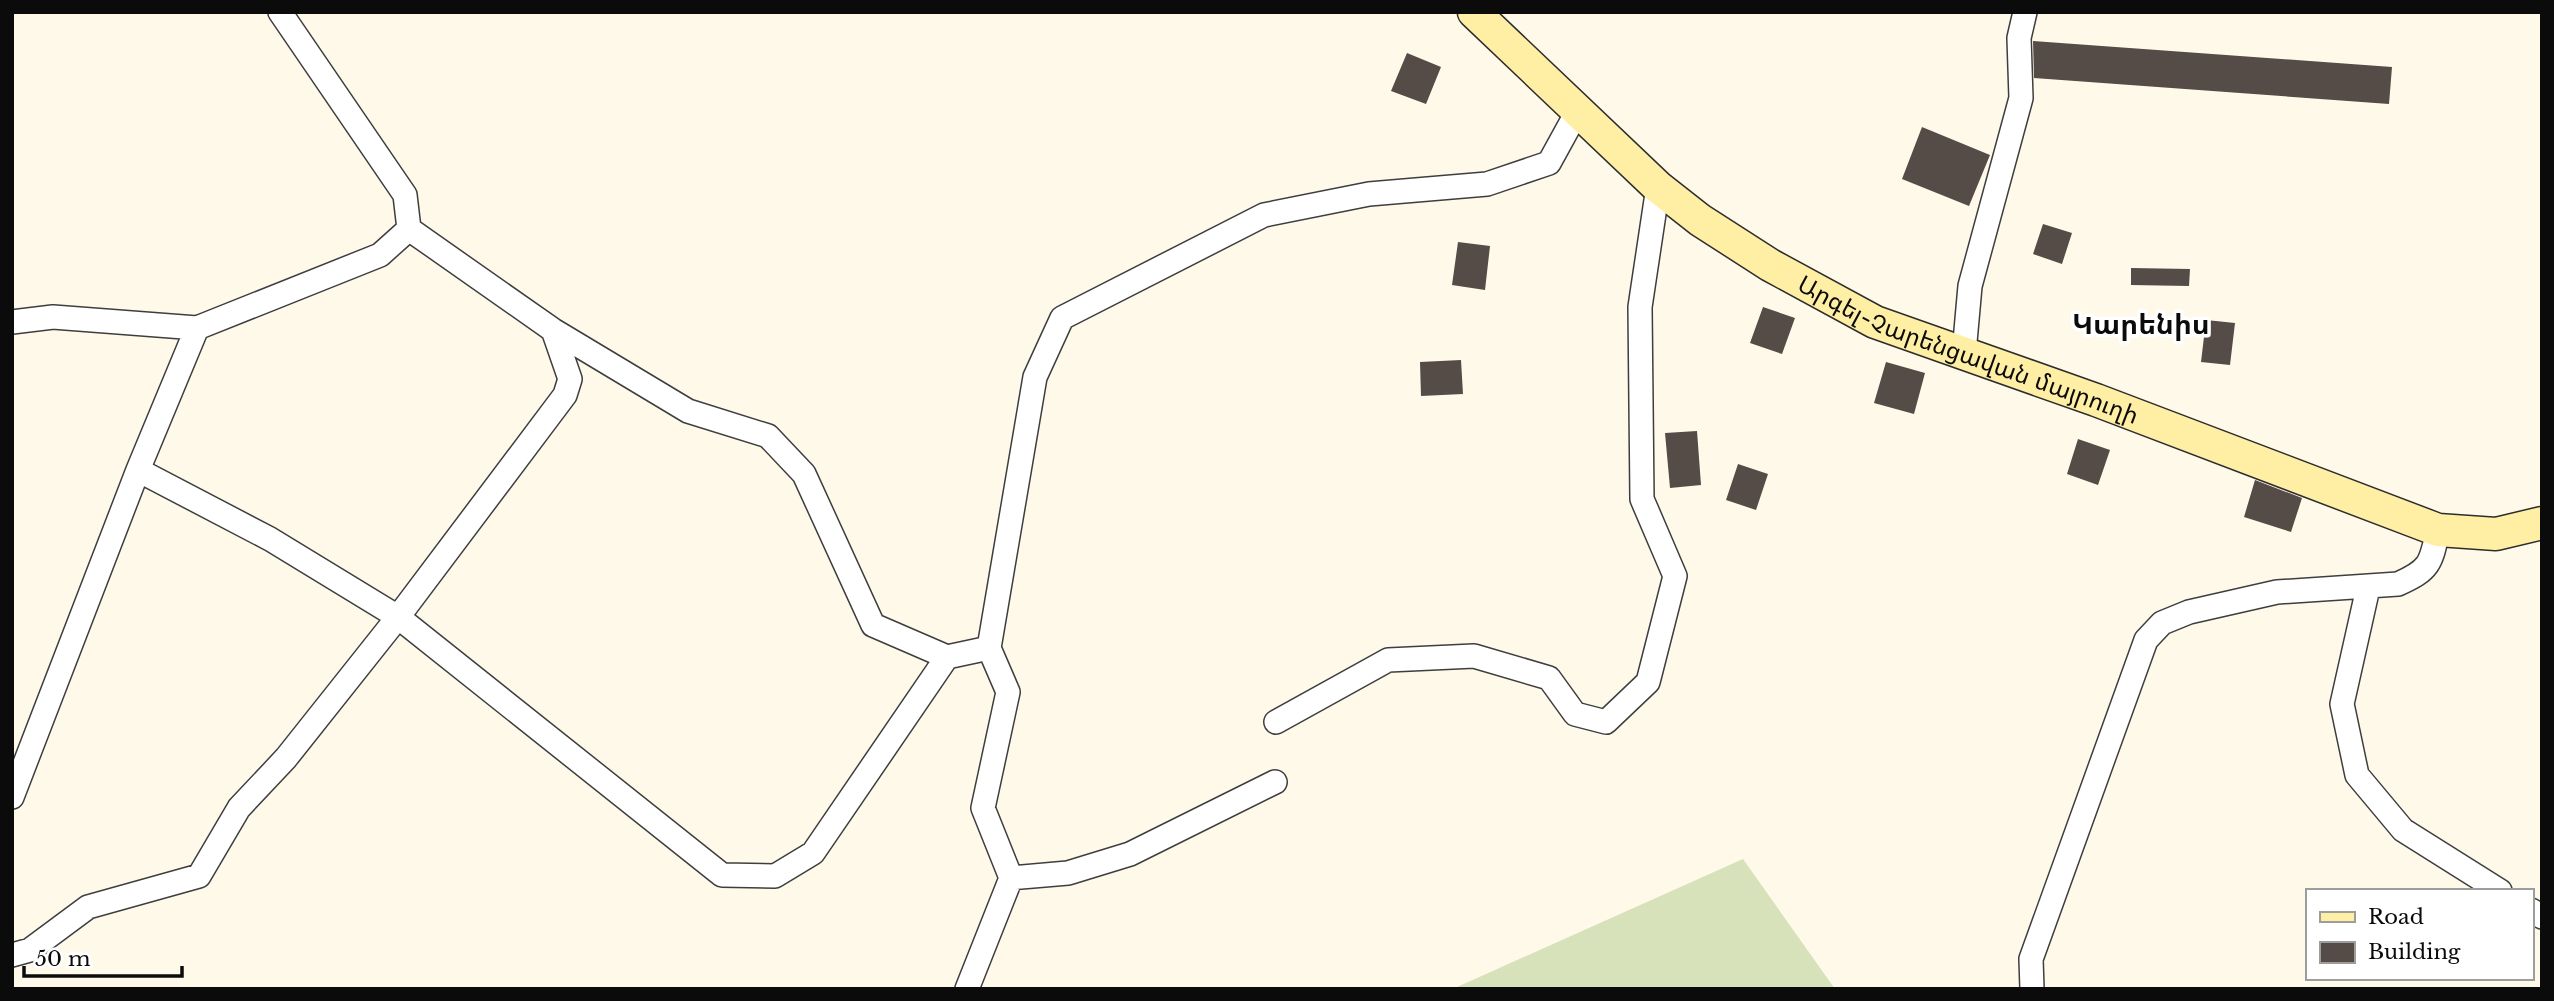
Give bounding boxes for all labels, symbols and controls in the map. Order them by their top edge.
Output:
street label: Արգել-Չարենցավան մայրուղի [1793,269,2143,429]
district label: Կարենիս [2072,307,2210,342]
legend [2306,889,2533,980]
text: Road [2368,904,2424,930]
scale bar [24,934,182,978]
text: Building [2368,939,2461,965]
text: 50 m [35,946,91,972]

